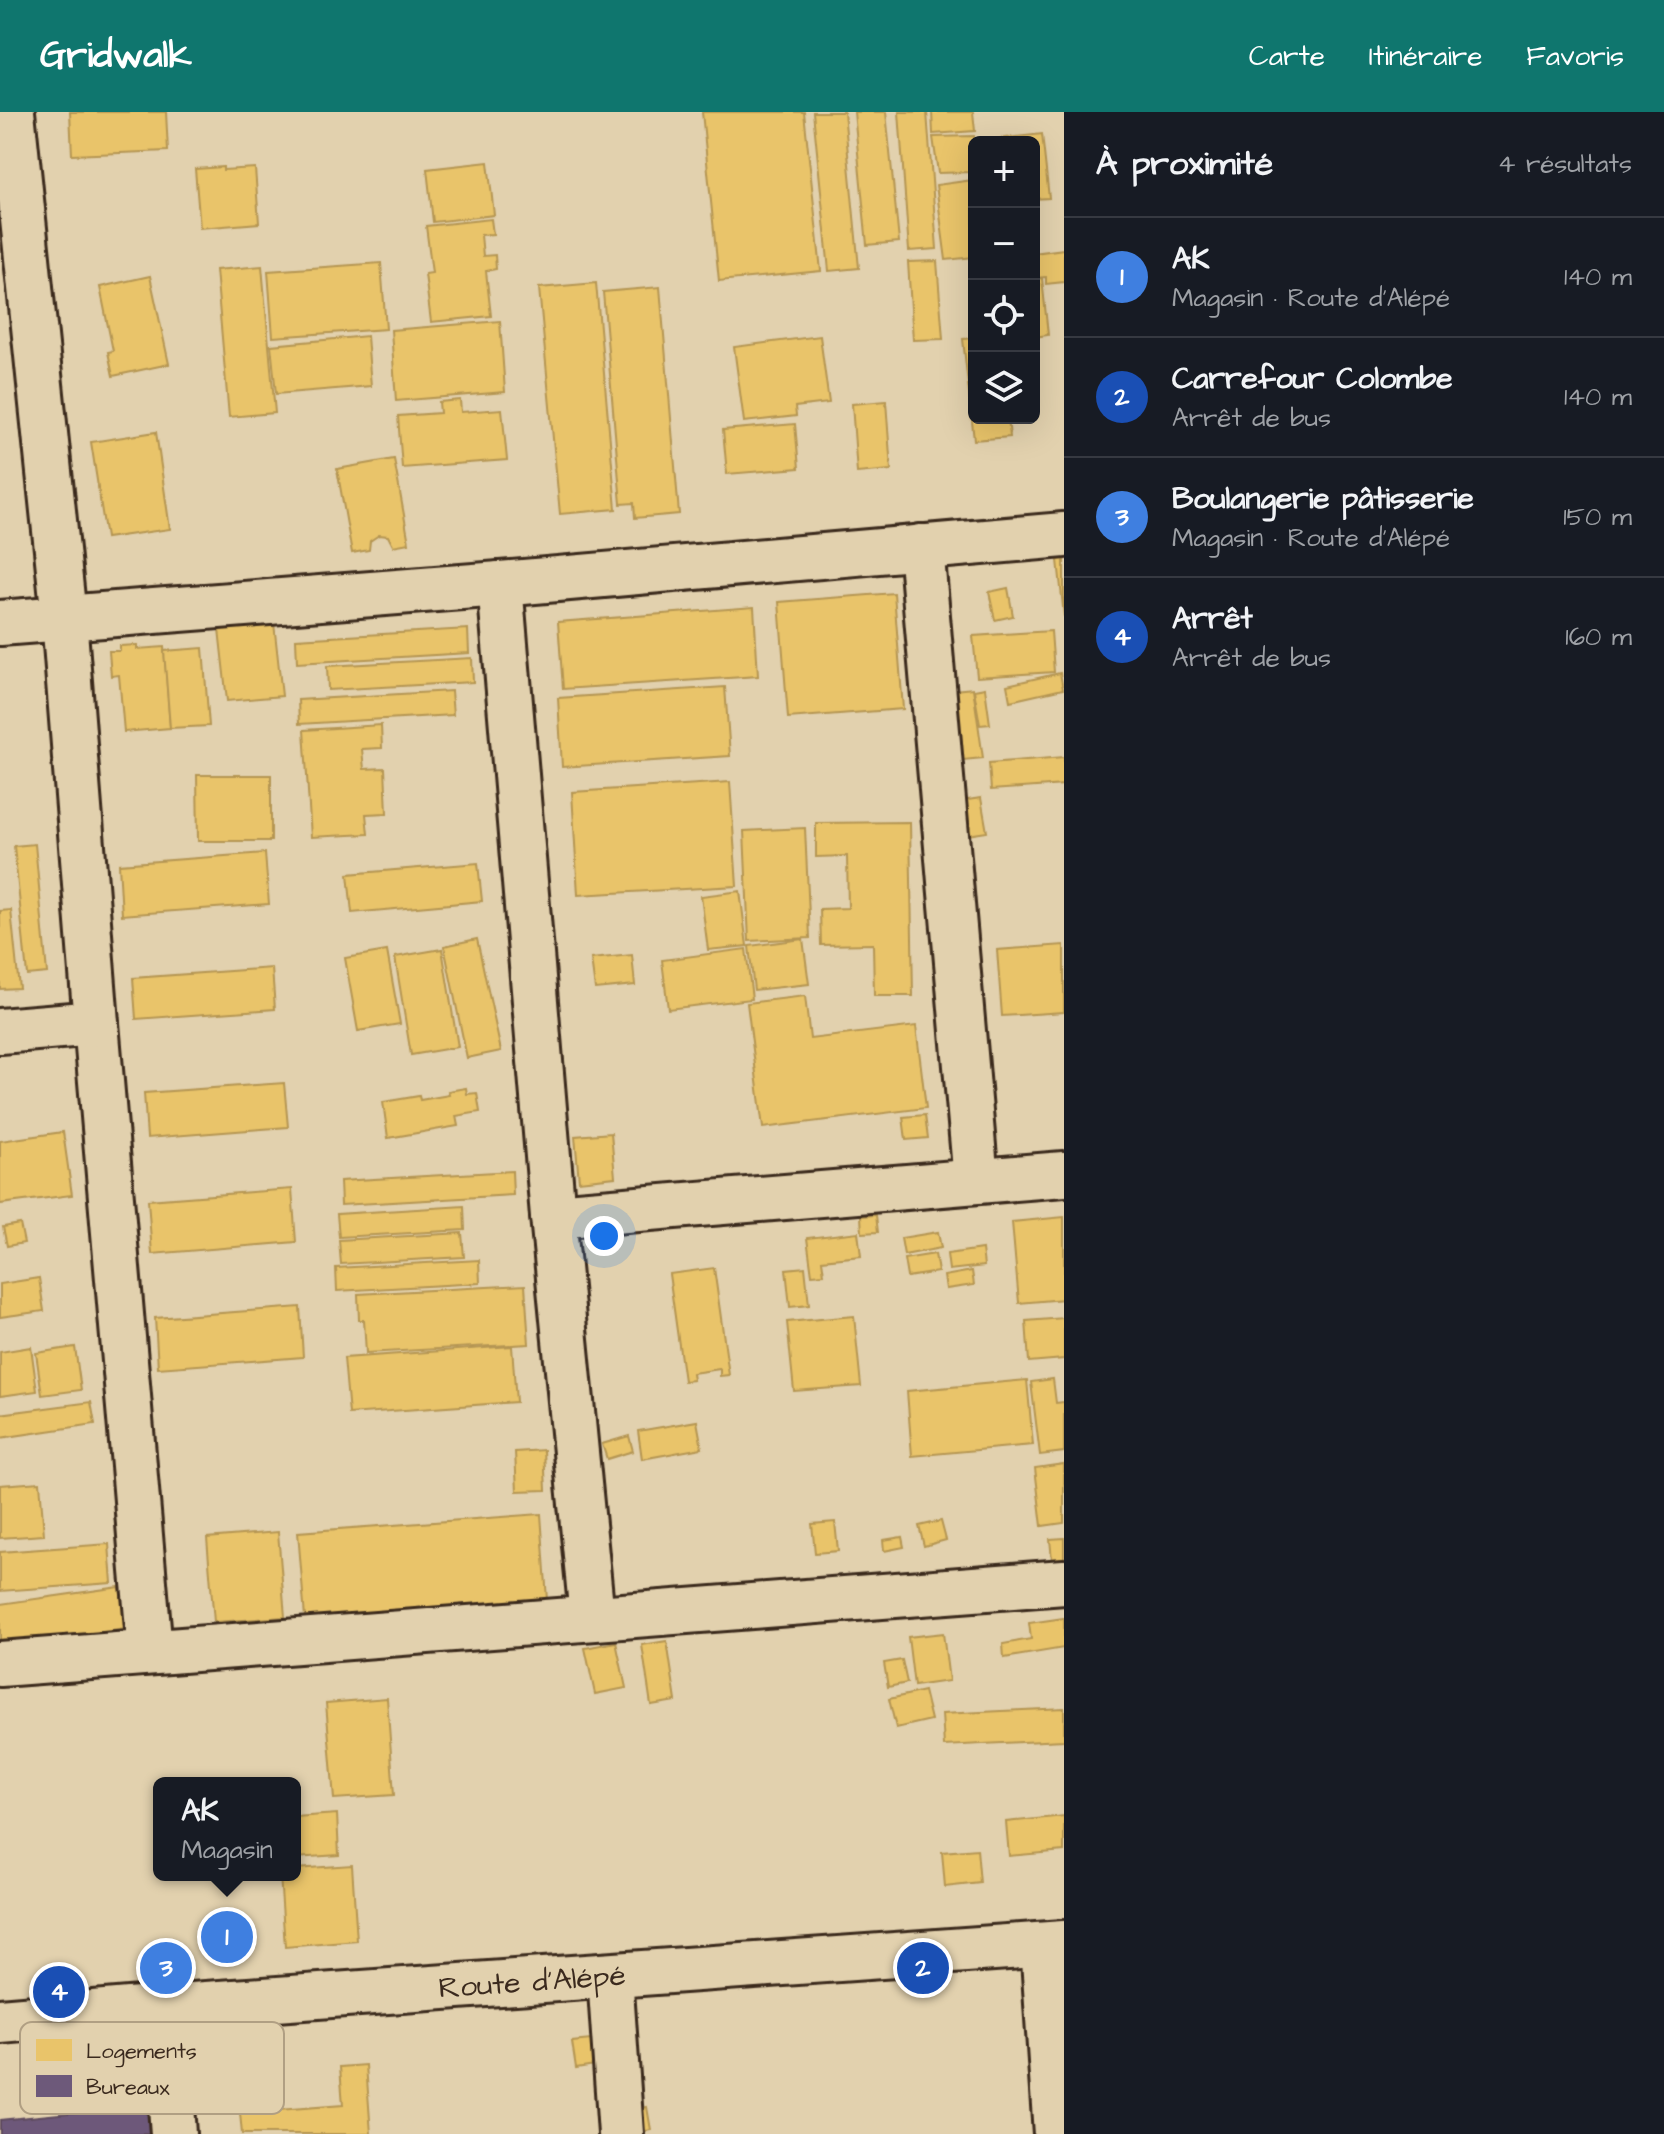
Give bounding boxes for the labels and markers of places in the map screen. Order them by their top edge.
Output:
pin: 1 [201,1907,253,1967]
pin: 3 [140,1938,192,1998]
pin: 2 [897,1938,949,1998]
pin: 4 [33,1962,85,2022]

